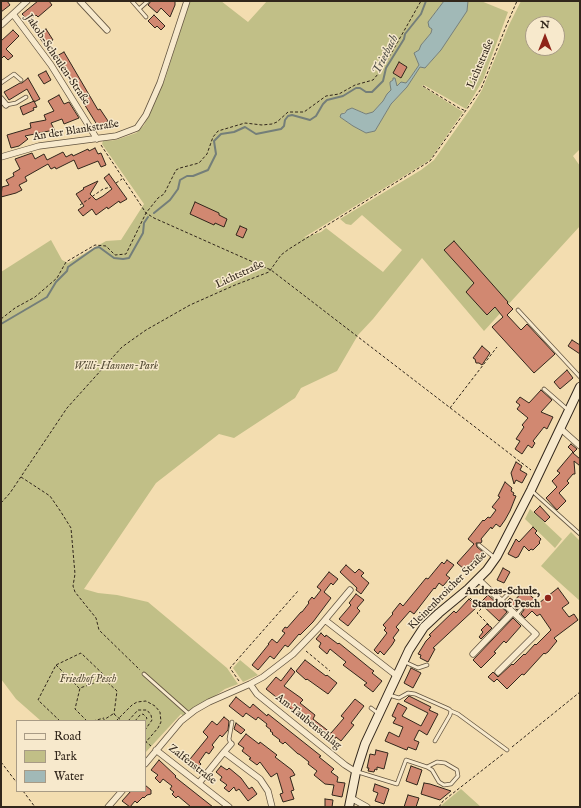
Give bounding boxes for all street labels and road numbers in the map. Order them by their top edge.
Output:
street label: Jakob-Scheulen-Straße [22,12,92,108]
street label: Lichtstraße [465,37,497,91]
street label: An der Blankstraße [32,118,120,144]
street label: Lichtstraße [214,258,266,292]
street label: Kleinenbroicher Straße [406,549,490,633]
street label: Am Taubenschlag [272,691,344,753]
street label: Zalfenstraße [165,742,219,788]

